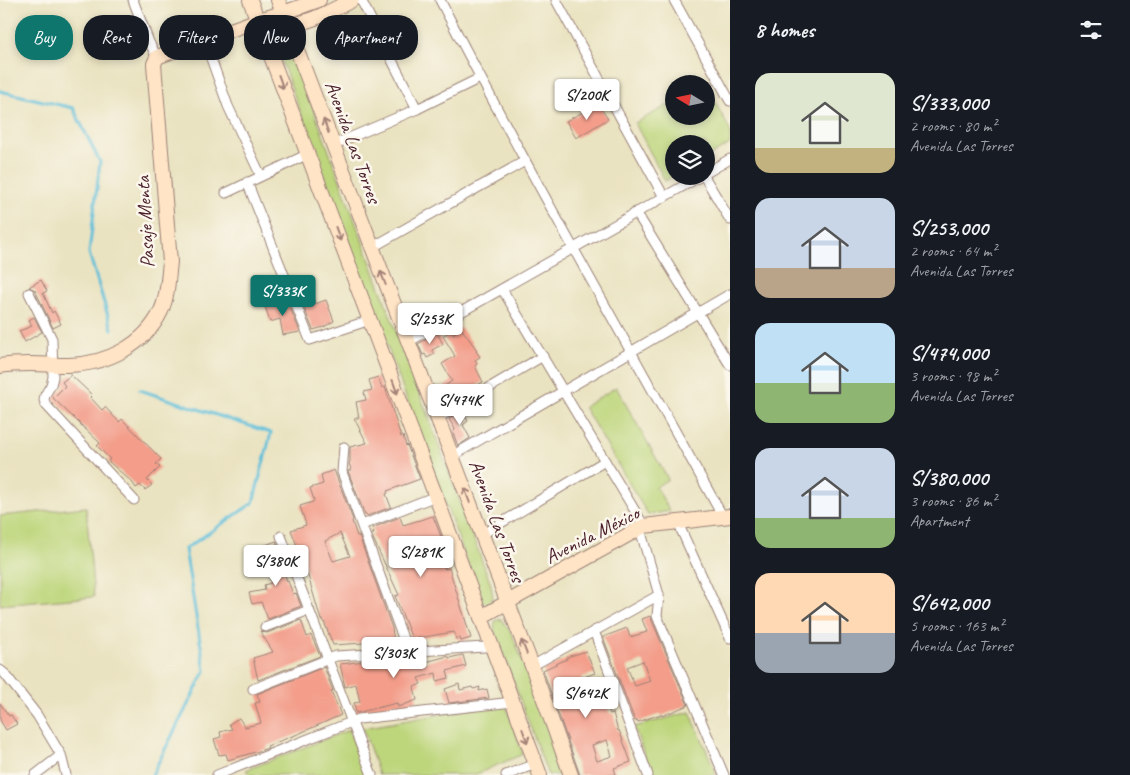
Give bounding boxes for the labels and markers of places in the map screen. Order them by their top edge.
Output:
pin: S/200K [546,78,628,121]
pin: S/333K [242,274,324,317]
pin: S/253K [389,302,471,345]
pin: S/474K [419,384,501,426]
pin: S/281K [380,536,462,578]
pin: S/380K [235,544,317,587]
pin: S/303K [353,636,435,679]
pin: S/642K [545,676,627,719]

